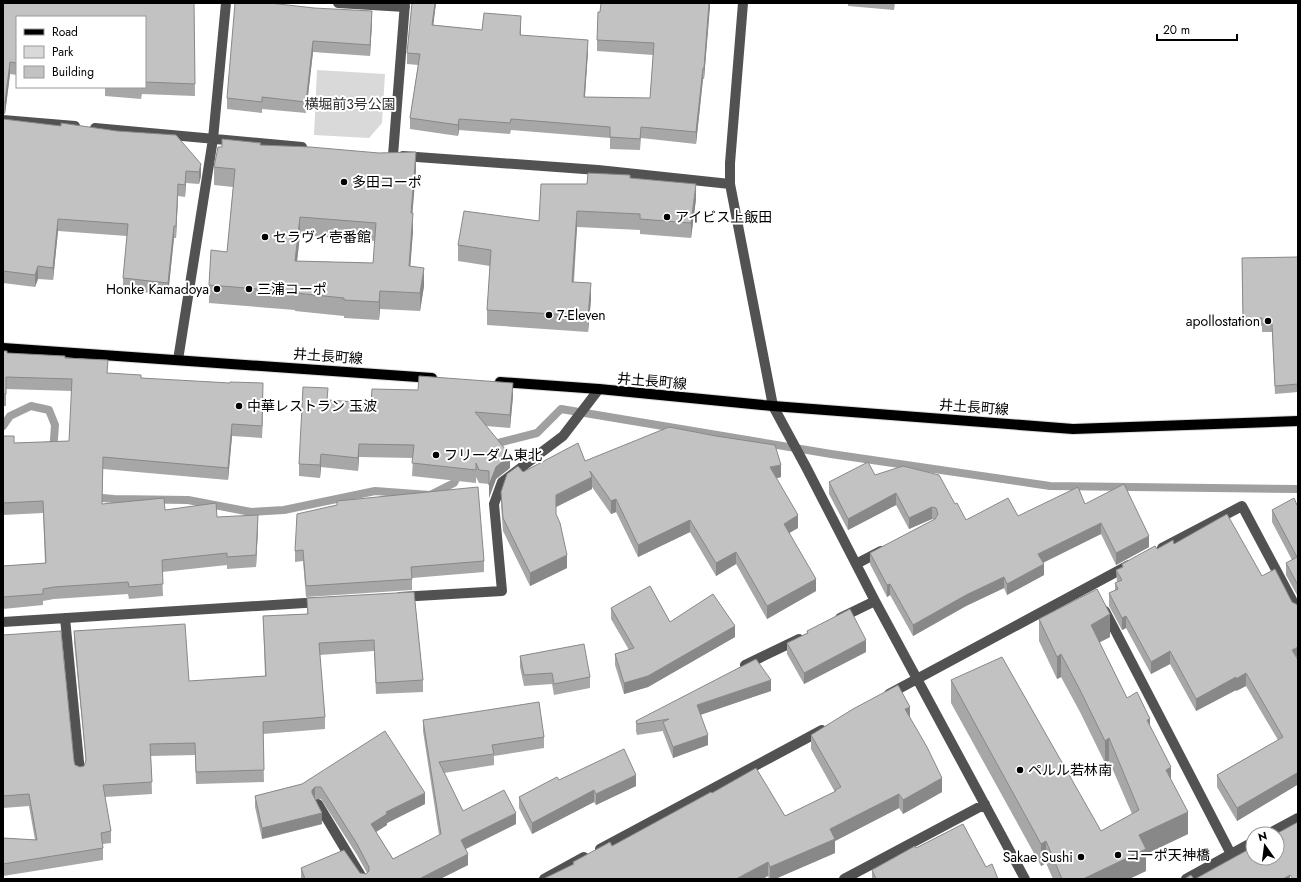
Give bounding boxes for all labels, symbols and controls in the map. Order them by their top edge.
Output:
legend [16,16,146,88]
scale bar [1157,16,1237,42]
text: 20 m [1163,21,1190,39]
text: Road [52,23,78,41]
text: Park [52,43,74,61]
text: Building [52,63,94,81]
park label: 横堀前3号公園 [304,94,396,114]
place label: 多田コーポ [352,172,422,192]
marker: 多田コーポ [339,177,349,187]
place label: アイビス上飯田 [675,207,772,227]
marker: アイビス上飯田 [662,212,672,222]
place label: セラヴィ壱番館 [273,227,371,247]
marker: セラヴィ壱番館 [260,232,270,242]
place label: Honke Kamadoya [106,279,209,299]
place label: 三浦コーポ [257,279,327,299]
marker: Honke Kamadoya [212,284,222,294]
marker: 三浦コーポ [244,284,254,294]
place label: 7-Eleven [557,305,606,325]
marker: 7-Eleven [544,310,554,320]
place label: apollostation [1186,311,1260,331]
marker: apollostation [1263,316,1273,326]
street label: 井土長町線 [292,344,364,368]
street label: 井土長町線 [616,368,688,394]
street label: 井土長町線 [938,395,1010,419]
place label: 中華レストラン 玉波 [247,396,377,416]
marker: 中華レストラン 玉波 [234,401,244,411]
place label: フリーダム東北 [444,445,542,465]
marker: フリーダム東北 [431,450,441,460]
place label: ペルル若林南 [1028,760,1112,780]
marker: ペルル若林南 [1015,765,1025,775]
north arrow [1245,826,1285,866]
text: N [1256,827,1269,845]
place label: コーポ天神橋 [1126,845,1210,865]
place label: Sakae Sushi [1003,847,1073,867]
marker: コーポ天神橋 [1113,850,1123,860]
marker: Sakae Sushi [1076,852,1086,862]

